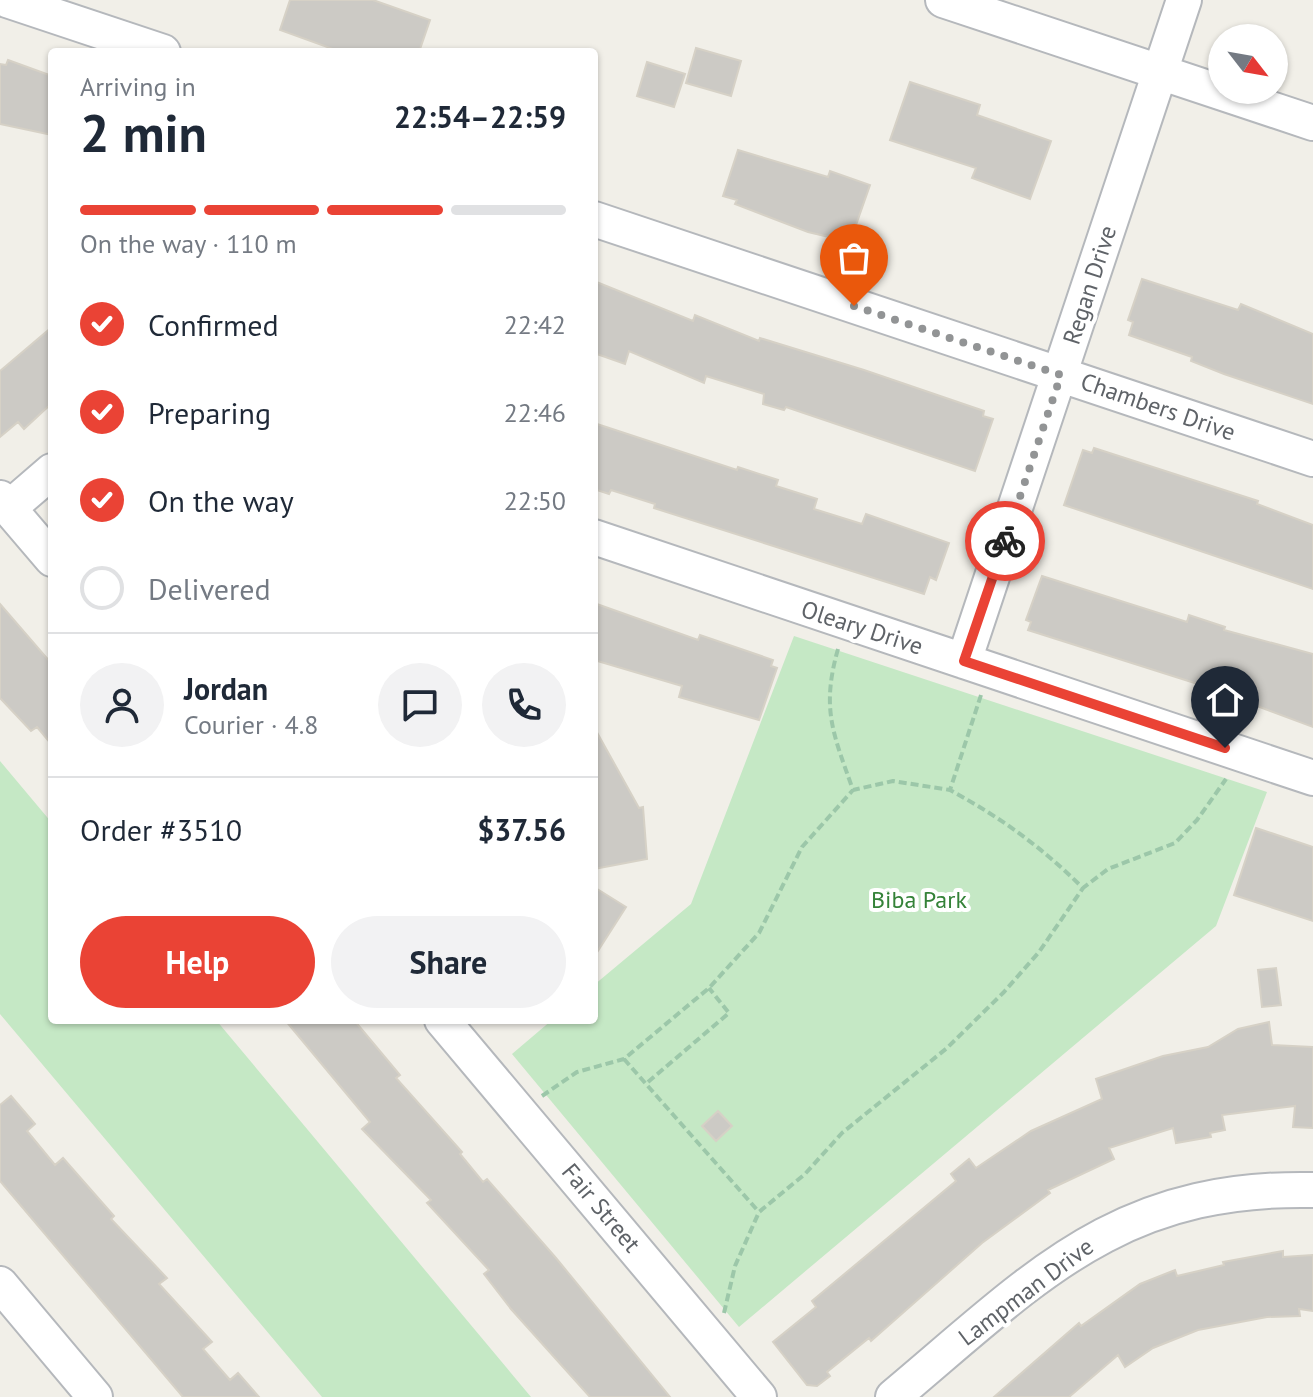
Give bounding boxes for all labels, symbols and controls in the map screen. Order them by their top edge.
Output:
north arrow [1208,24,1288,104]
map controls [1208,24,1288,104]
text: Arriving in [80,70,196,103]
text: 22:54–22:59 [394,97,566,136]
text: 2 min [80,99,207,166]
street label: Regan Drive [1056,221,1123,348]
pin [820,224,888,306]
text: On the way · 110 m [80,227,297,260]
icon: bag [832,236,876,280]
icon: check [80,302,124,346]
text: Confirmed [148,305,279,344]
text: 22:42 [504,308,566,341]
street label: Chambers Drive [1077,366,1240,448]
icon: check [80,390,124,434]
text: Preparing [148,393,271,432]
text: 22:46 [504,396,566,429]
icon: check [80,478,124,522]
text: On the way [148,481,294,520]
text: 22:50 [504,484,566,517]
courier [965,501,1045,581]
icon: bike [983,519,1027,563]
text: Delivered [148,569,271,608]
street label: Oleary Drive [797,593,927,662]
button: person [80,663,164,747]
button: chat [378,663,462,747]
button: phone [482,663,566,747]
pin [1191,666,1259,748]
text: Jordan [184,669,268,708]
icon: home [1203,678,1247,722]
text: Courier · 4.8 [184,708,318,741]
text: Order #3510 [80,810,242,849]
text: $37.56 [477,810,566,849]
park label: Biba Park [871,884,967,915]
button: Help [80,916,315,1008]
button: Share [331,916,566,1008]
street label: Fair Street [555,1157,648,1258]
street label: Lampman Drive [952,1231,1099,1352]

